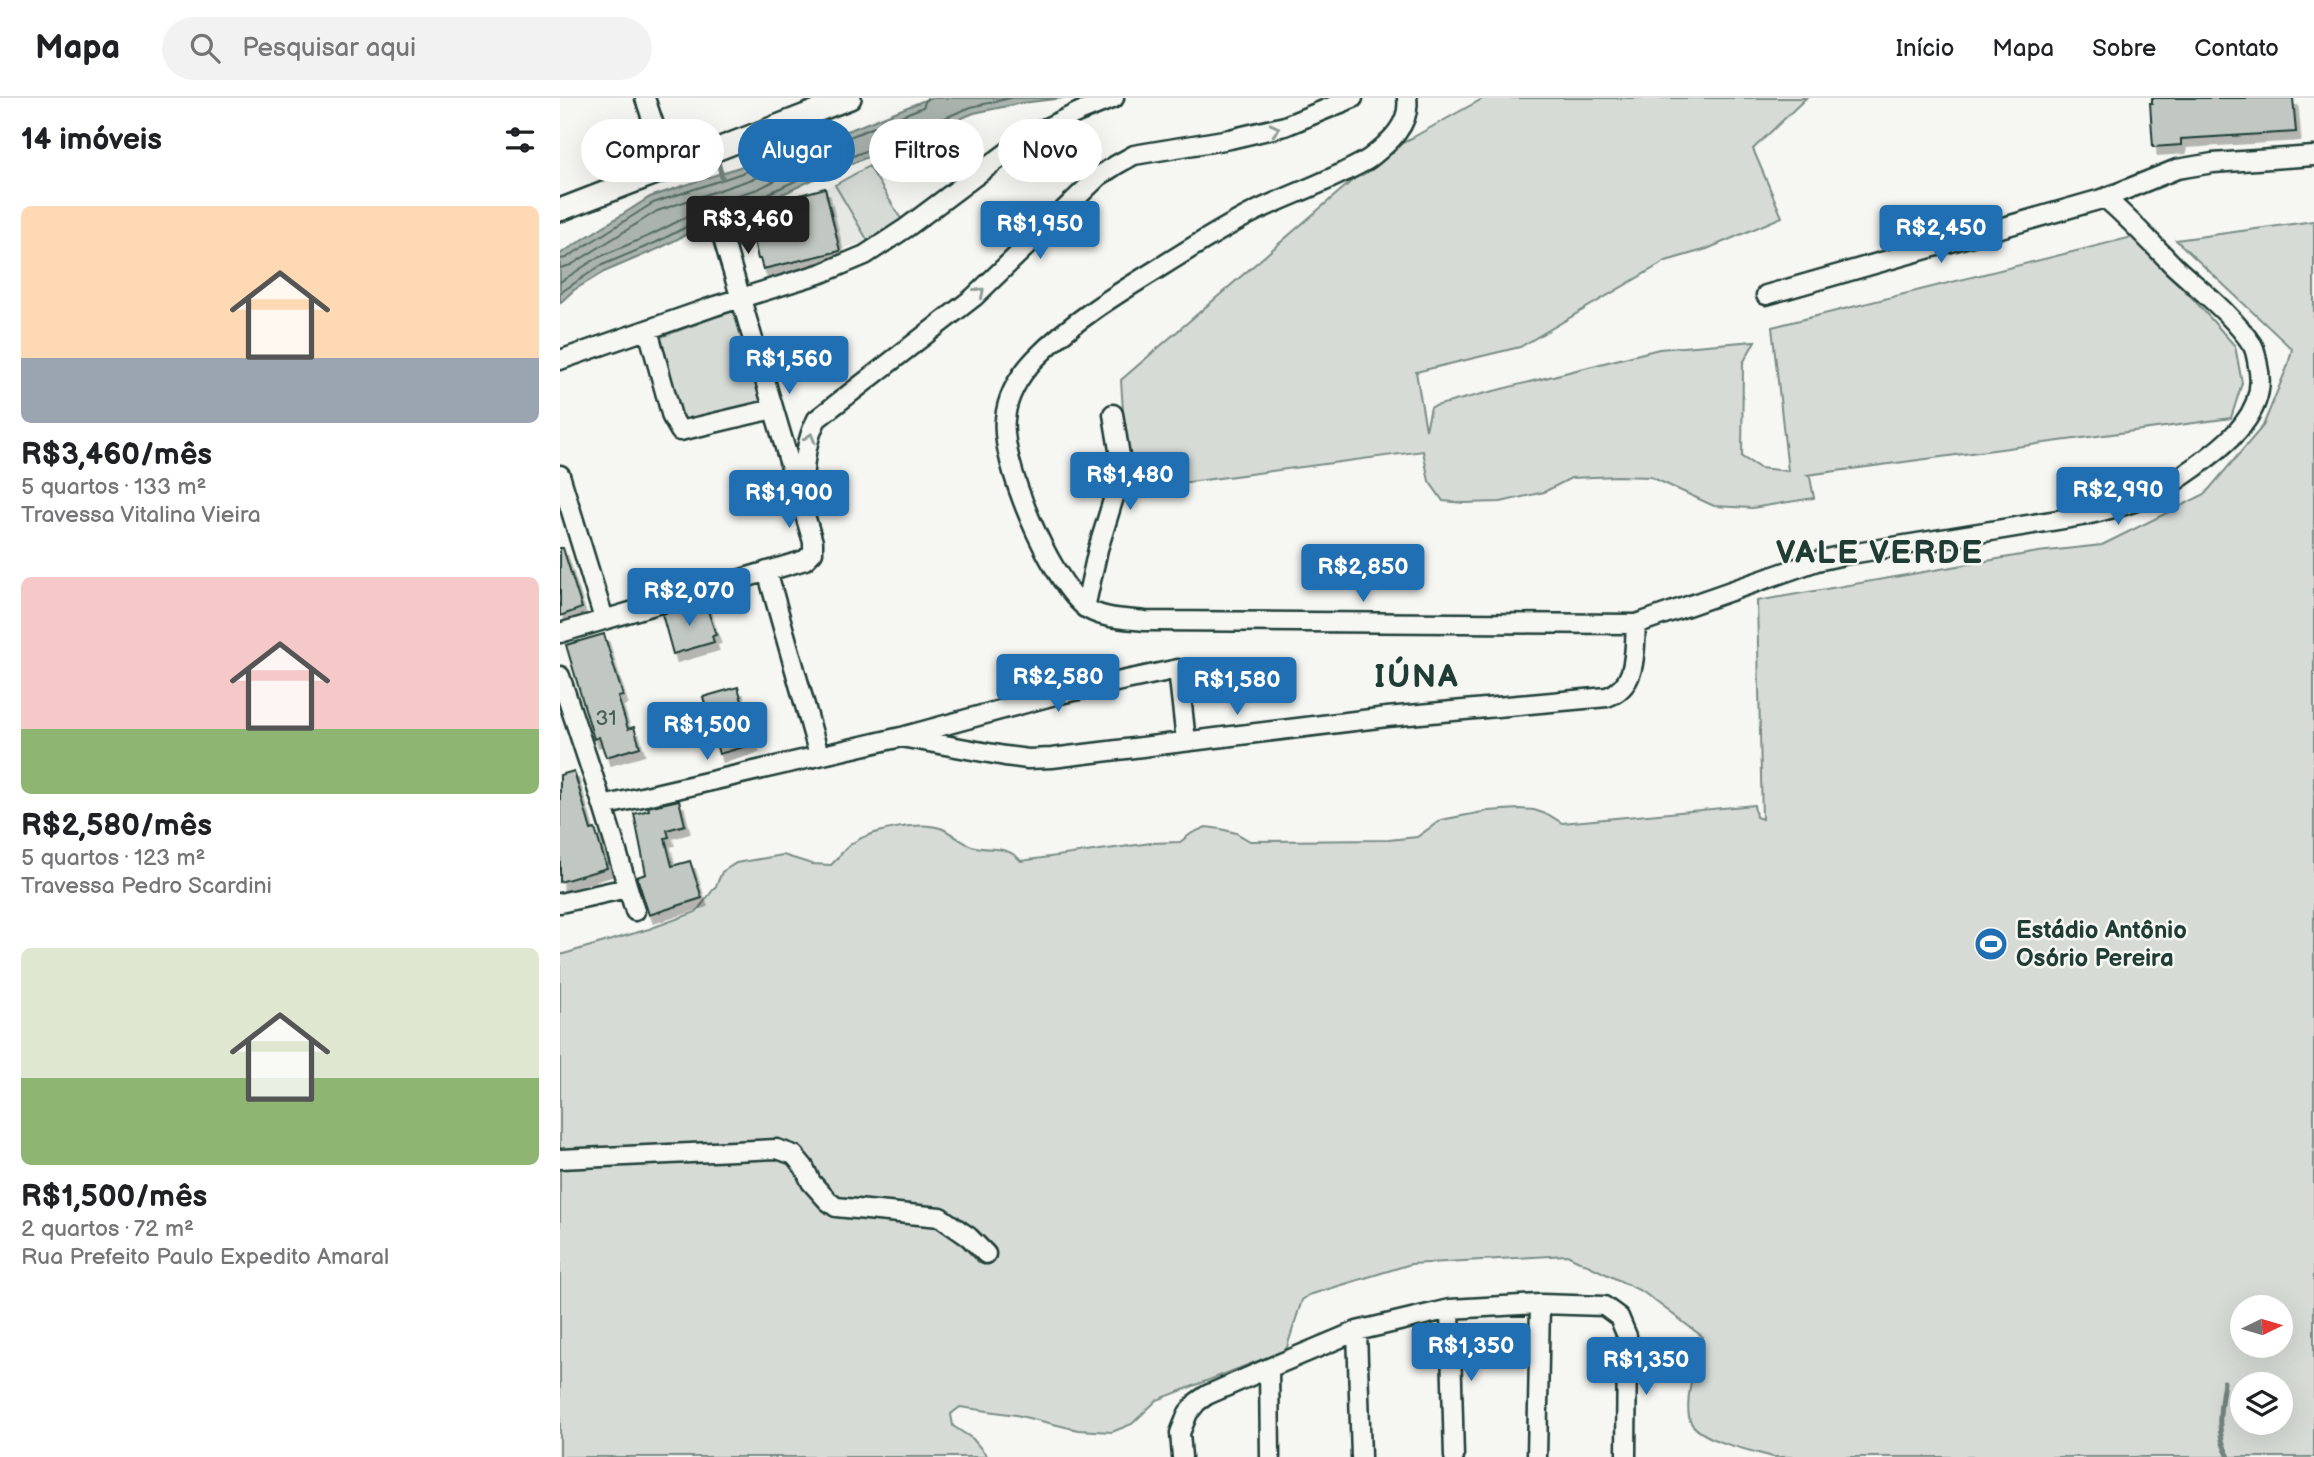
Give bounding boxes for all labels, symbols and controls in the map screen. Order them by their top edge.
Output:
search box [162,17,652,80]
text: Mapa [35,28,120,68]
icon: search [186,29,224,67]
text: Pesquisar aqui [242,33,416,64]
text: Início [1896,34,1954,63]
text: Mapa [1992,34,2054,63]
text: Sobre [2092,34,2156,63]
text: Contato [2194,34,2279,63]
chip: Comprar [581,119,724,182]
chip: Alugar [738,119,855,182]
chip: Filtros [869,119,984,182]
chip: Novo [998,119,1102,182]
icon: filters [501,121,539,159]
text: 14 imóveis [21,122,162,158]
one-way arrow [1269,123,1281,137]
pin: R$3,460 [683,197,813,256]
pin: R$1,950 [975,202,1105,261]
text: R$3,460 [702,205,794,233]
pin: R$2,450 [1876,206,2006,265]
text: R$1,950 [997,210,1083,238]
text: R$2,450 [1896,214,1986,242]
icon: home [217,252,343,378]
one-way arrow [972,288,985,300]
pin: R$1,560 [724,336,854,396]
text: R$1,560 [745,345,833,373]
one-way arrow [801,432,816,444]
text: R$3,460/mês [21,437,212,473]
pin: R$1,480 [1065,452,1195,512]
text: R$1,480 [1086,461,1174,489]
pin: R$2,990 [2053,468,2183,527]
pin: R$1,900 [724,470,854,530]
text: 5 quartos · 133 m² [21,473,206,501]
text: R$2,990 [2072,476,2164,504]
text: R$1,900 [745,479,833,507]
text: Travessa Vitalina Vieira [21,501,261,529]
district label: VALE VERDE [1776,534,1984,573]
pin: R$2,850 [1298,545,1428,604]
text: R$2,850 [1317,553,1409,581]
pin: R$2,070 [624,568,754,628]
text: R$2,070 [643,577,735,605]
icon: home [217,623,343,749]
pin: R$2,580 [993,654,1123,714]
district label: IÚNA [1374,656,1460,697]
pin: R$1,580 [1172,658,1302,717]
text: R$2,580 [1012,663,1104,691]
text: R$1,580 [1193,666,1281,694]
pin: R$1,500 [642,702,772,762]
house number: 31 [595,706,617,731]
text: R$1,500 [663,711,751,739]
text: R$2,580/mês [21,808,212,844]
text: 5 quartos · 123 m² [21,844,205,872]
text: Travessa Pedro Scardini [21,872,272,900]
place label: Estádio Antônio Osório Pereira [2016,916,2187,973]
sports icon: Estádio Antônio Osório Pereira [1972,925,2010,963]
icon: home [217,994,343,1120]
text: R$1,500/mês [21,1179,207,1215]
text: 2 quartos · 72 m² [21,1215,194,1243]
text: Rua Prefeito Paulo Expedito Amaral [21,1243,389,1271]
north arrow [2230,1295,2292,1358]
map controls [2230,1295,2293,1435]
pin: R$1,350 [1406,1324,1536,1383]
text: R$1,350 [1428,1332,1514,1360]
pin: R$1,350 [1581,1338,1711,1397]
text: R$1,350 [1603,1346,1689,1374]
button: layers [2230,1372,2293,1435]

